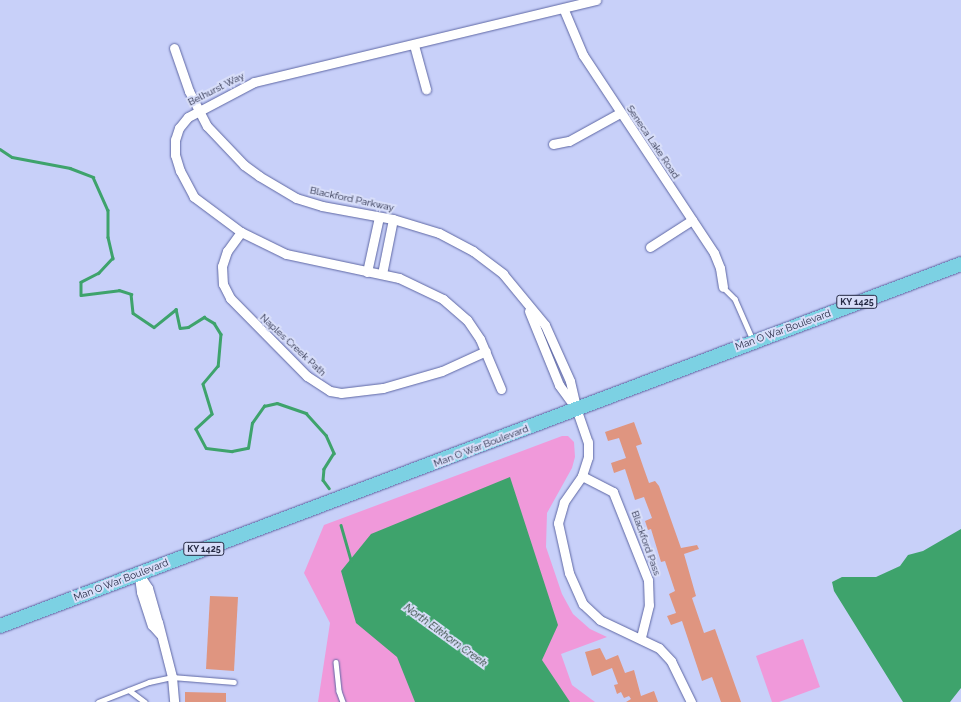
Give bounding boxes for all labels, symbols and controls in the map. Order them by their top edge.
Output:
street label: Belhurst Way [186,70,246,108]
street label: Seneca Lake Road [624,103,682,181]
street label: Blackford Parkway [309,184,395,214]
road number: KY 1425 [836,295,878,309]
street label: Man O War Boulevard [733,307,833,353]
street label: Naples Creek Path [258,311,328,379]
street label: Man O War Boulevard [432,422,530,470]
street label: Blackford Pass [629,509,663,577]
road number: KY 1425 [183,542,225,556]
street label: Man O War Boulevard [72,556,170,604]
water label: North Elkhorn Creek [401,601,489,671]

